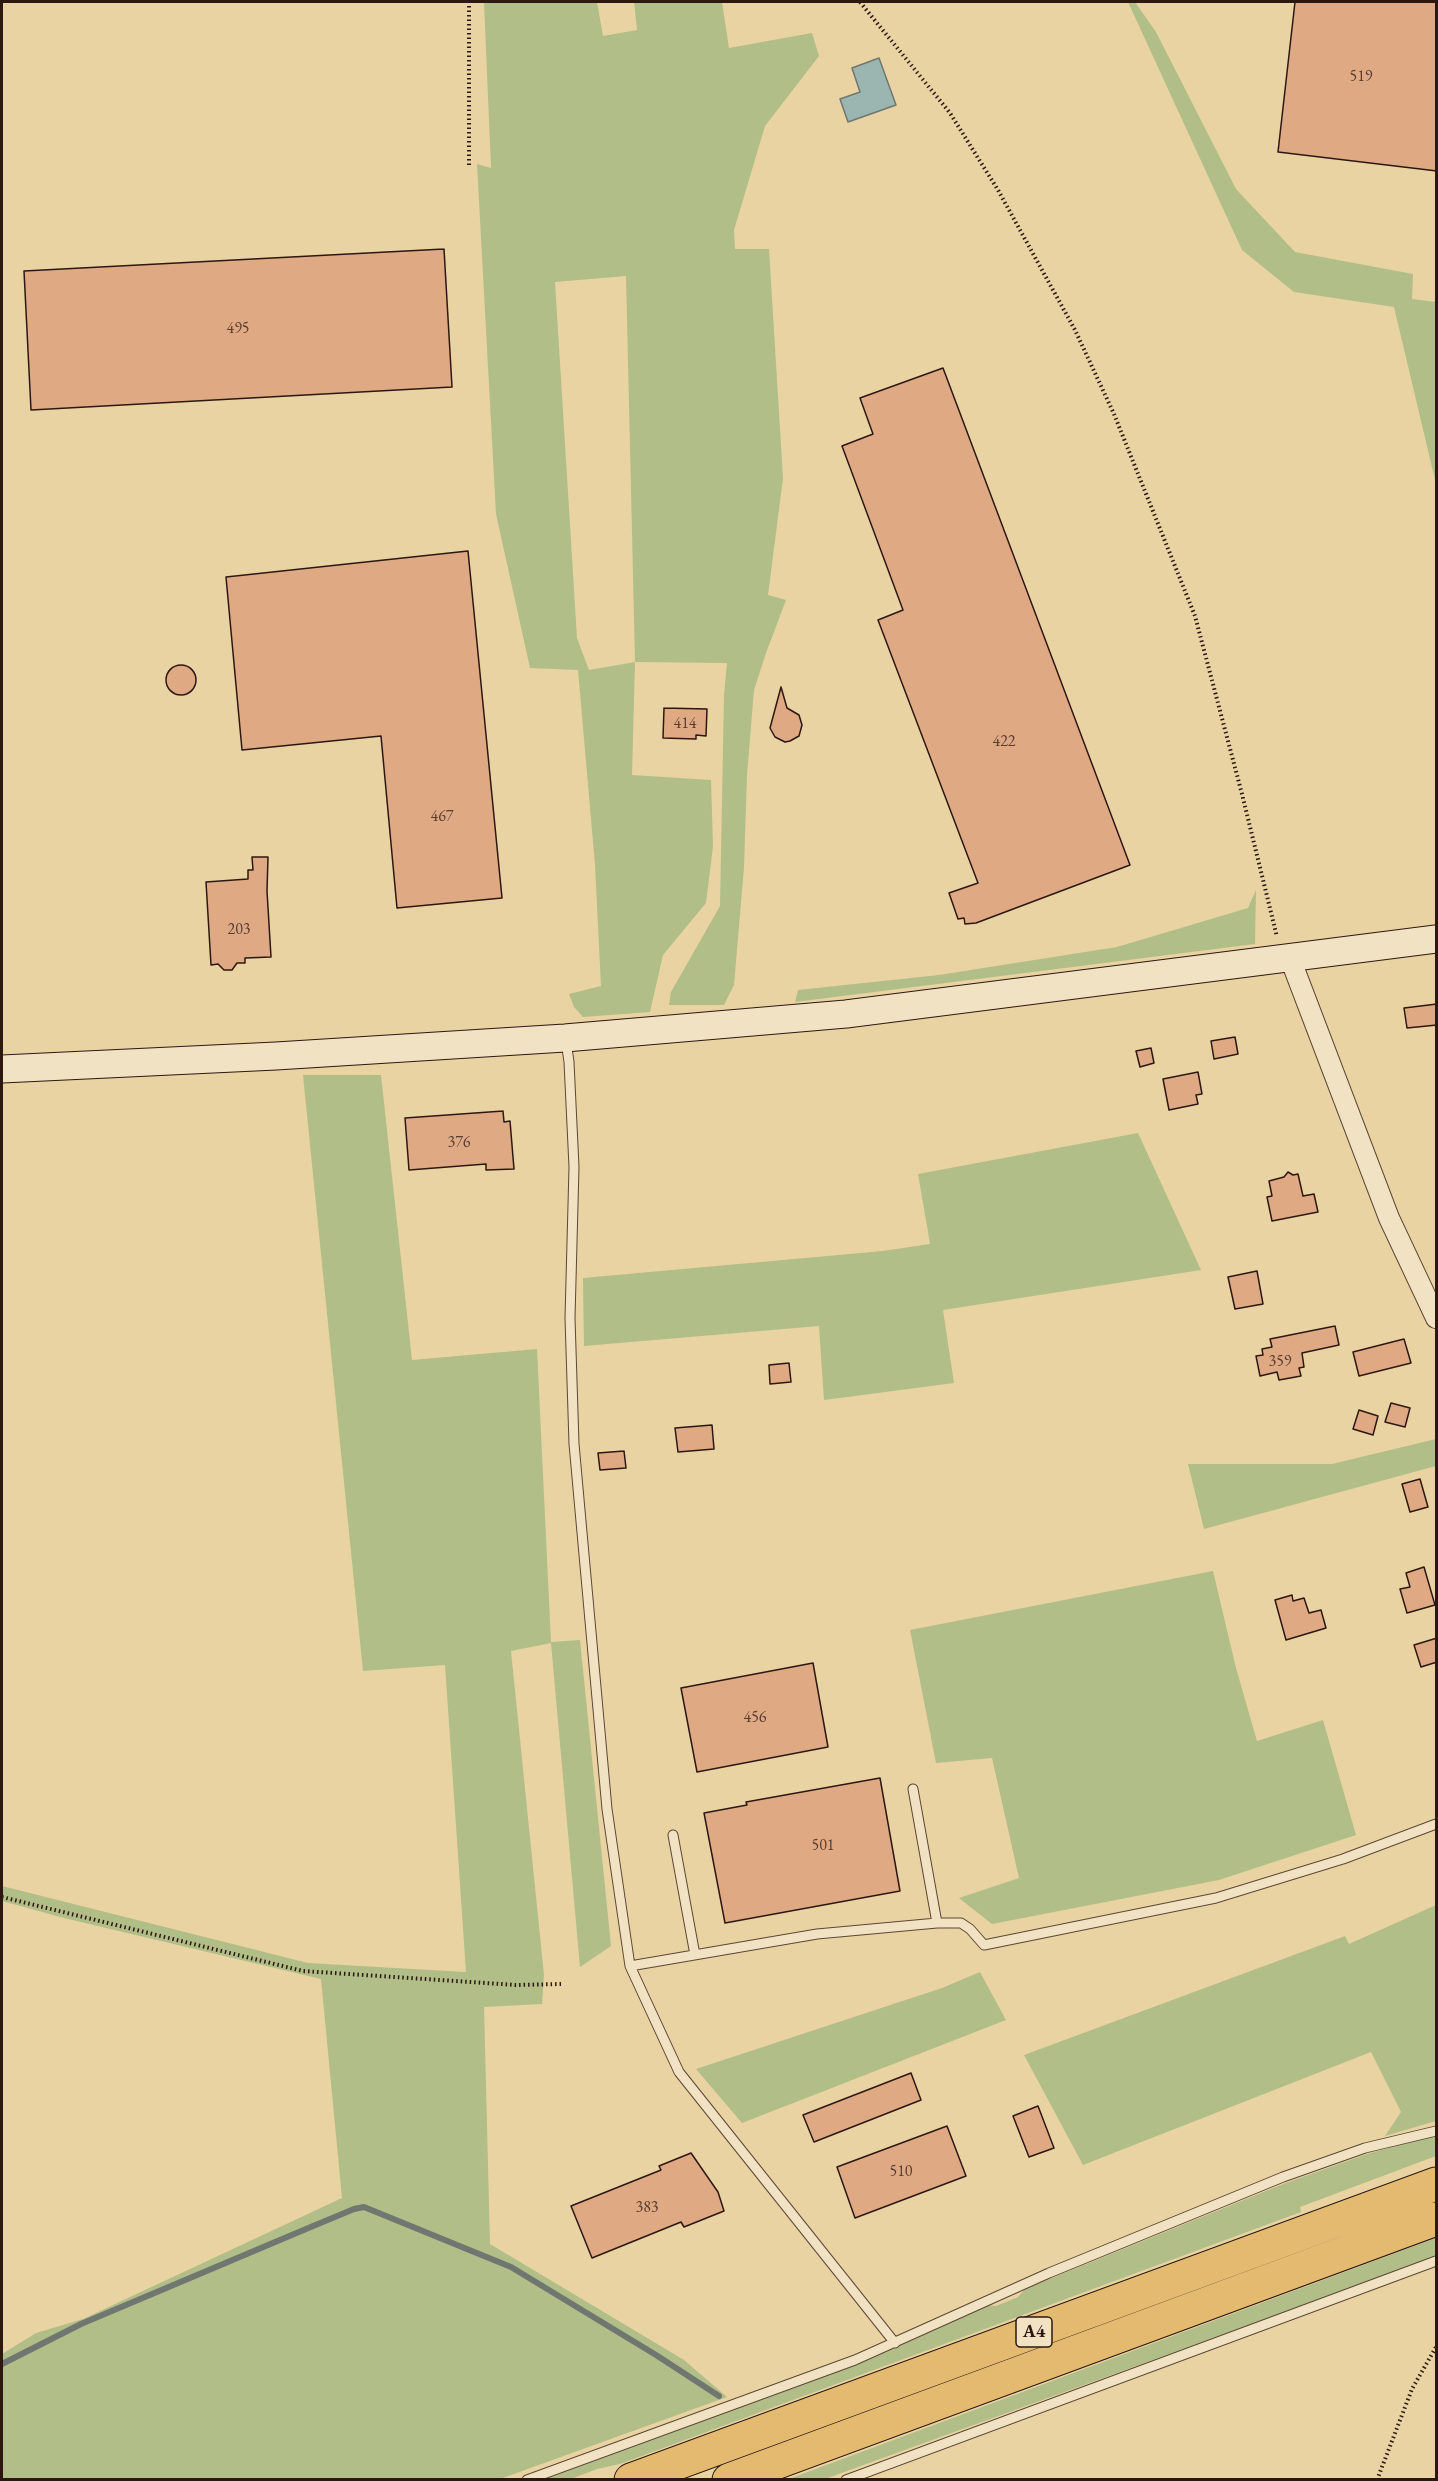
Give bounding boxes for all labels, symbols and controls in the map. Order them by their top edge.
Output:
house number: 519 [1349,67,1373,87]
house number: 495 [226,319,250,339]
house number: 414 [673,714,697,734]
house number: 422 [992,732,1016,752]
house number: 467 [430,807,454,827]
house number: 203 [227,920,251,940]
house number: 376 [447,1133,471,1153]
house number: 359 [1268,1352,1292,1372]
house number: 456 [743,1708,767,1728]
house number: 501 [811,1836,835,1856]
house number: 510 [889,2162,913,2182]
house number: 383 [635,2198,659,2218]
road number: A4 [1016,2317,1052,2347]

